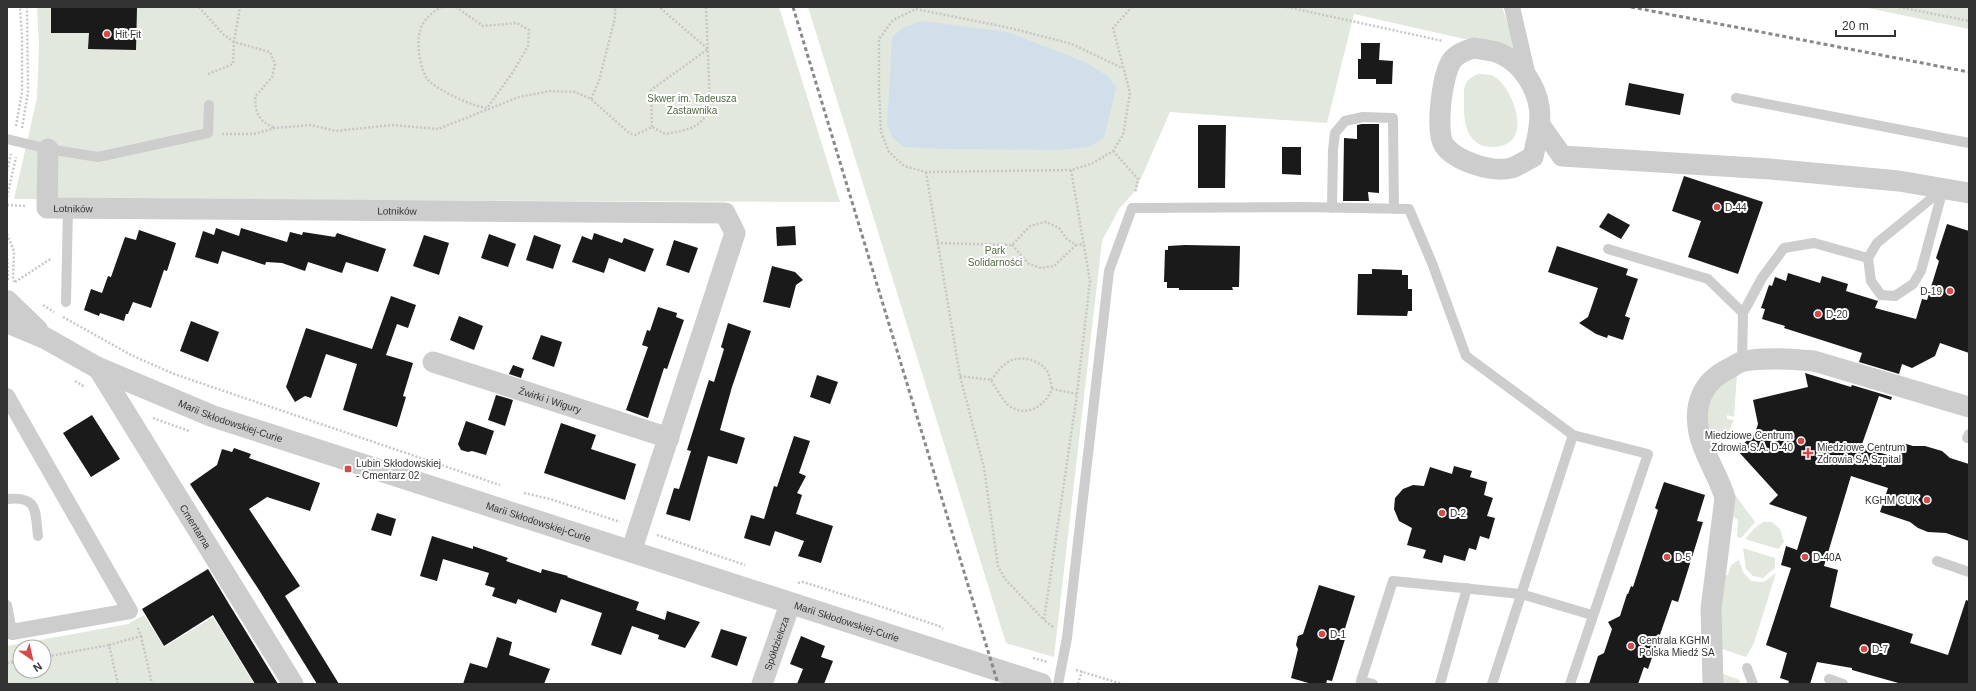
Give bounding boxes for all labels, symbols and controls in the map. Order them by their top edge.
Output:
scale bar [1836,12,1895,38]
text: 20 m [1842,19,1869,33]
marker: Hit Fit [102,29,112,39]
place label: Hit Fit [115,29,141,40]
park label: Skwer im. Tadeusza Zastawnika [647,93,737,116]
marker: D-44 [1712,202,1722,212]
place label: D-44 [1725,202,1747,213]
street label: Lotników [53,203,94,214]
street label: Lotników [377,205,418,217]
park label: Park Solidarności [968,245,1022,268]
place label: D-19 [1920,286,1942,297]
marker: D-19 [1945,286,1955,296]
marker: D-20 [1813,309,1823,319]
place label: D-20 [1826,309,1848,320]
street label: Żwirki i Wigury [517,384,583,415]
street label: Marii Skłodowskiej-Curie [177,398,284,445]
place label: Miedziowe Centrum Zdrowia S.A. D-40 [1705,430,1793,453]
marker: Miedziowe Centrum Zdrowia S.A. D-40 [1796,436,1806,446]
place label: Miedziowe Centrum Zdrowia SA Szpital [1817,442,1905,465]
marker: Miedziowe Centrum Zdrowia SA Szpital [1802,447,1814,459]
place label: Lubin Skłodowskiej - Cmentarz 02 [356,458,441,481]
marker: Lubin Skłodowskiej - Cmentarz 02 [343,464,353,474]
place label: KGHM CUK [1865,495,1919,506]
marker: KGHM CUK [1922,495,1932,505]
street label: Marii Skłodowskiej-Curie [485,500,593,544]
street label: Cmentarna [178,503,213,551]
marker: D-2 [1437,508,1447,518]
place label: D-2 [1450,508,1467,519]
marker: D-5 [1662,552,1672,562]
place label: D-5 [1675,552,1692,563]
marker: D-40A [1800,552,1810,562]
place label: D-40A [1813,552,1842,563]
street label: Marii Skłodowskiej-Curie [793,600,901,644]
street label: Spółdzielcza [762,615,791,672]
marker: D-1 [1317,629,1327,639]
place label: D-1 [1330,629,1347,640]
place label: Centrala KGHM Polska Miedź SA [1639,635,1715,658]
north arrow [12,639,52,679]
marker: Centrala KGHM Polska Miedź SA [1626,641,1636,651]
marker: D-7 [1859,644,1869,654]
place label: D-7 [1872,644,1889,655]
text: N [31,660,44,675]

